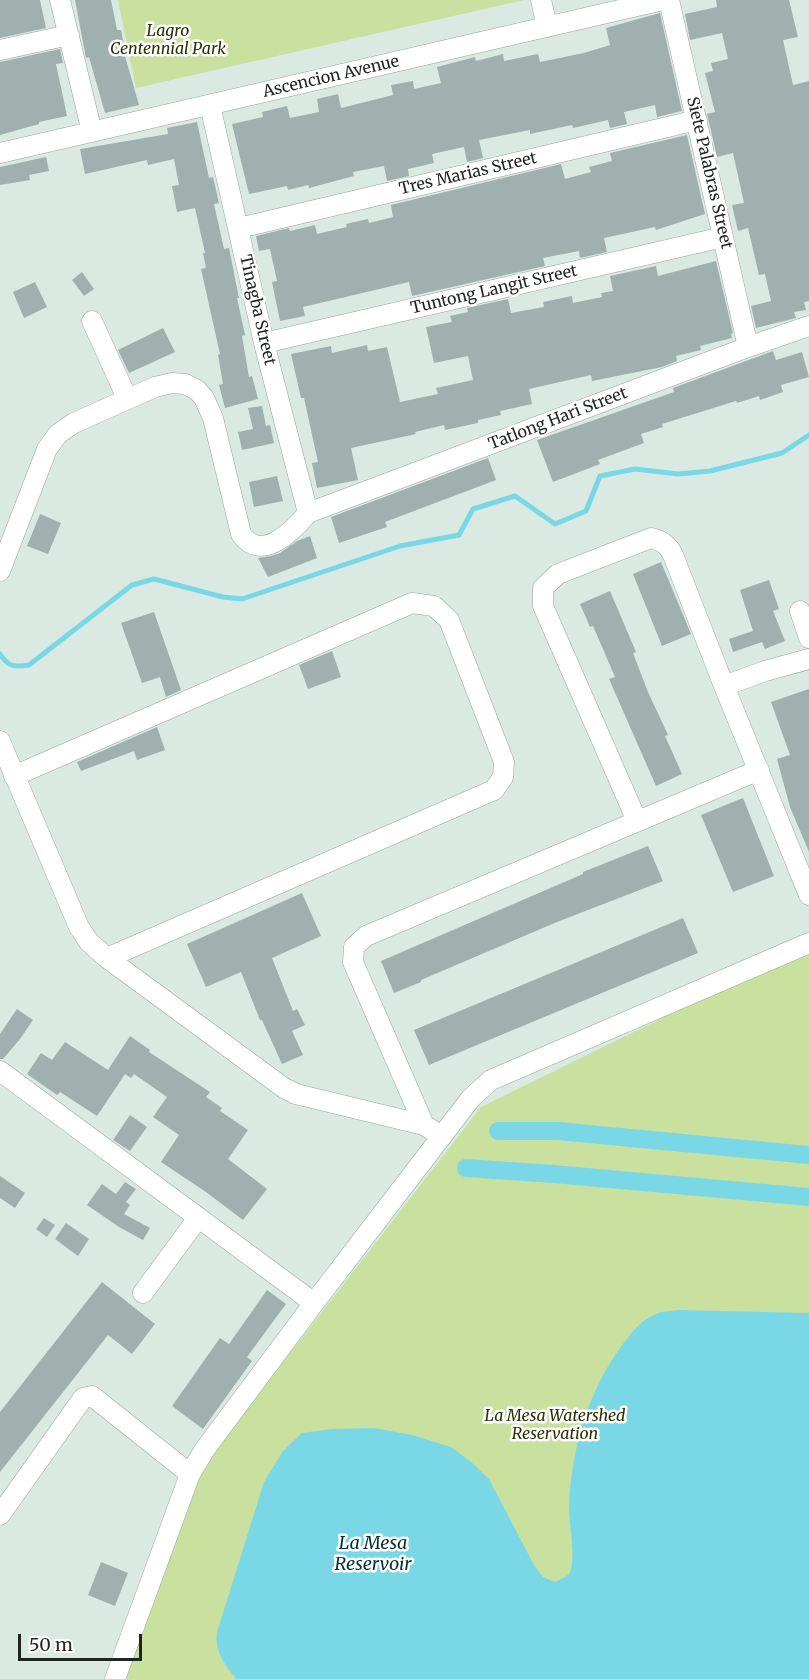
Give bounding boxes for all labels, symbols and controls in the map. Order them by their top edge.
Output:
park label: Lagro Centennial Park [110,21,226,59]
street label: Ascencion Avenue [261,52,401,102]
street label: Siete Palabras Street [682,95,736,251]
street label: Tres Marias Street [397,149,539,199]
street label: Tinagba Street [235,253,279,367]
street label: Tuntong Langit Street [409,261,579,319]
street label: Tatlong Hari Street [486,384,630,454]
park label: La Mesa Watershed Reservation [485,1406,625,1444]
water label: La Mesa Reservoir [335,1533,411,1576]
scale bar [21,1622,146,1660]
text: 50 m [29,1633,73,1656]

